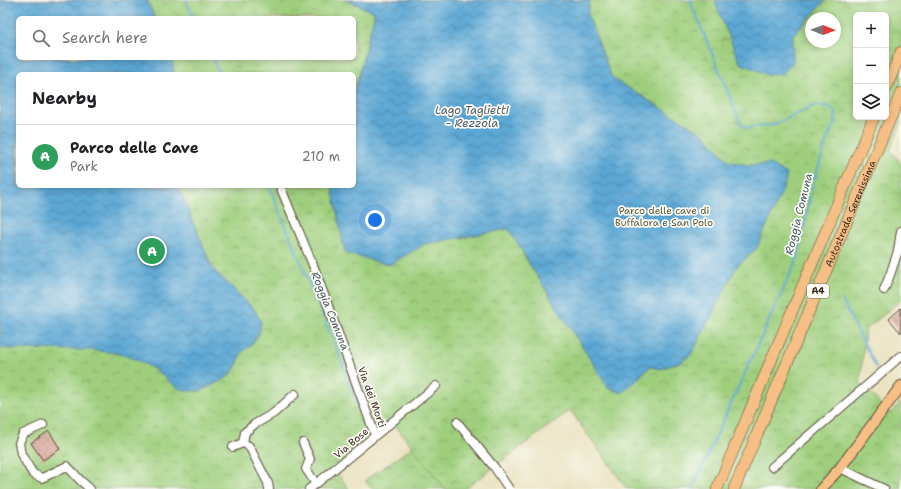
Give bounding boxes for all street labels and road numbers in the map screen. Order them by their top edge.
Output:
street label: Autostrada Serenissima [822,157,879,269]
road number: A4 [807,284,829,298]
street label: Via dei Morti [355,365,389,429]
street label: Via Bose [331,425,371,461]

